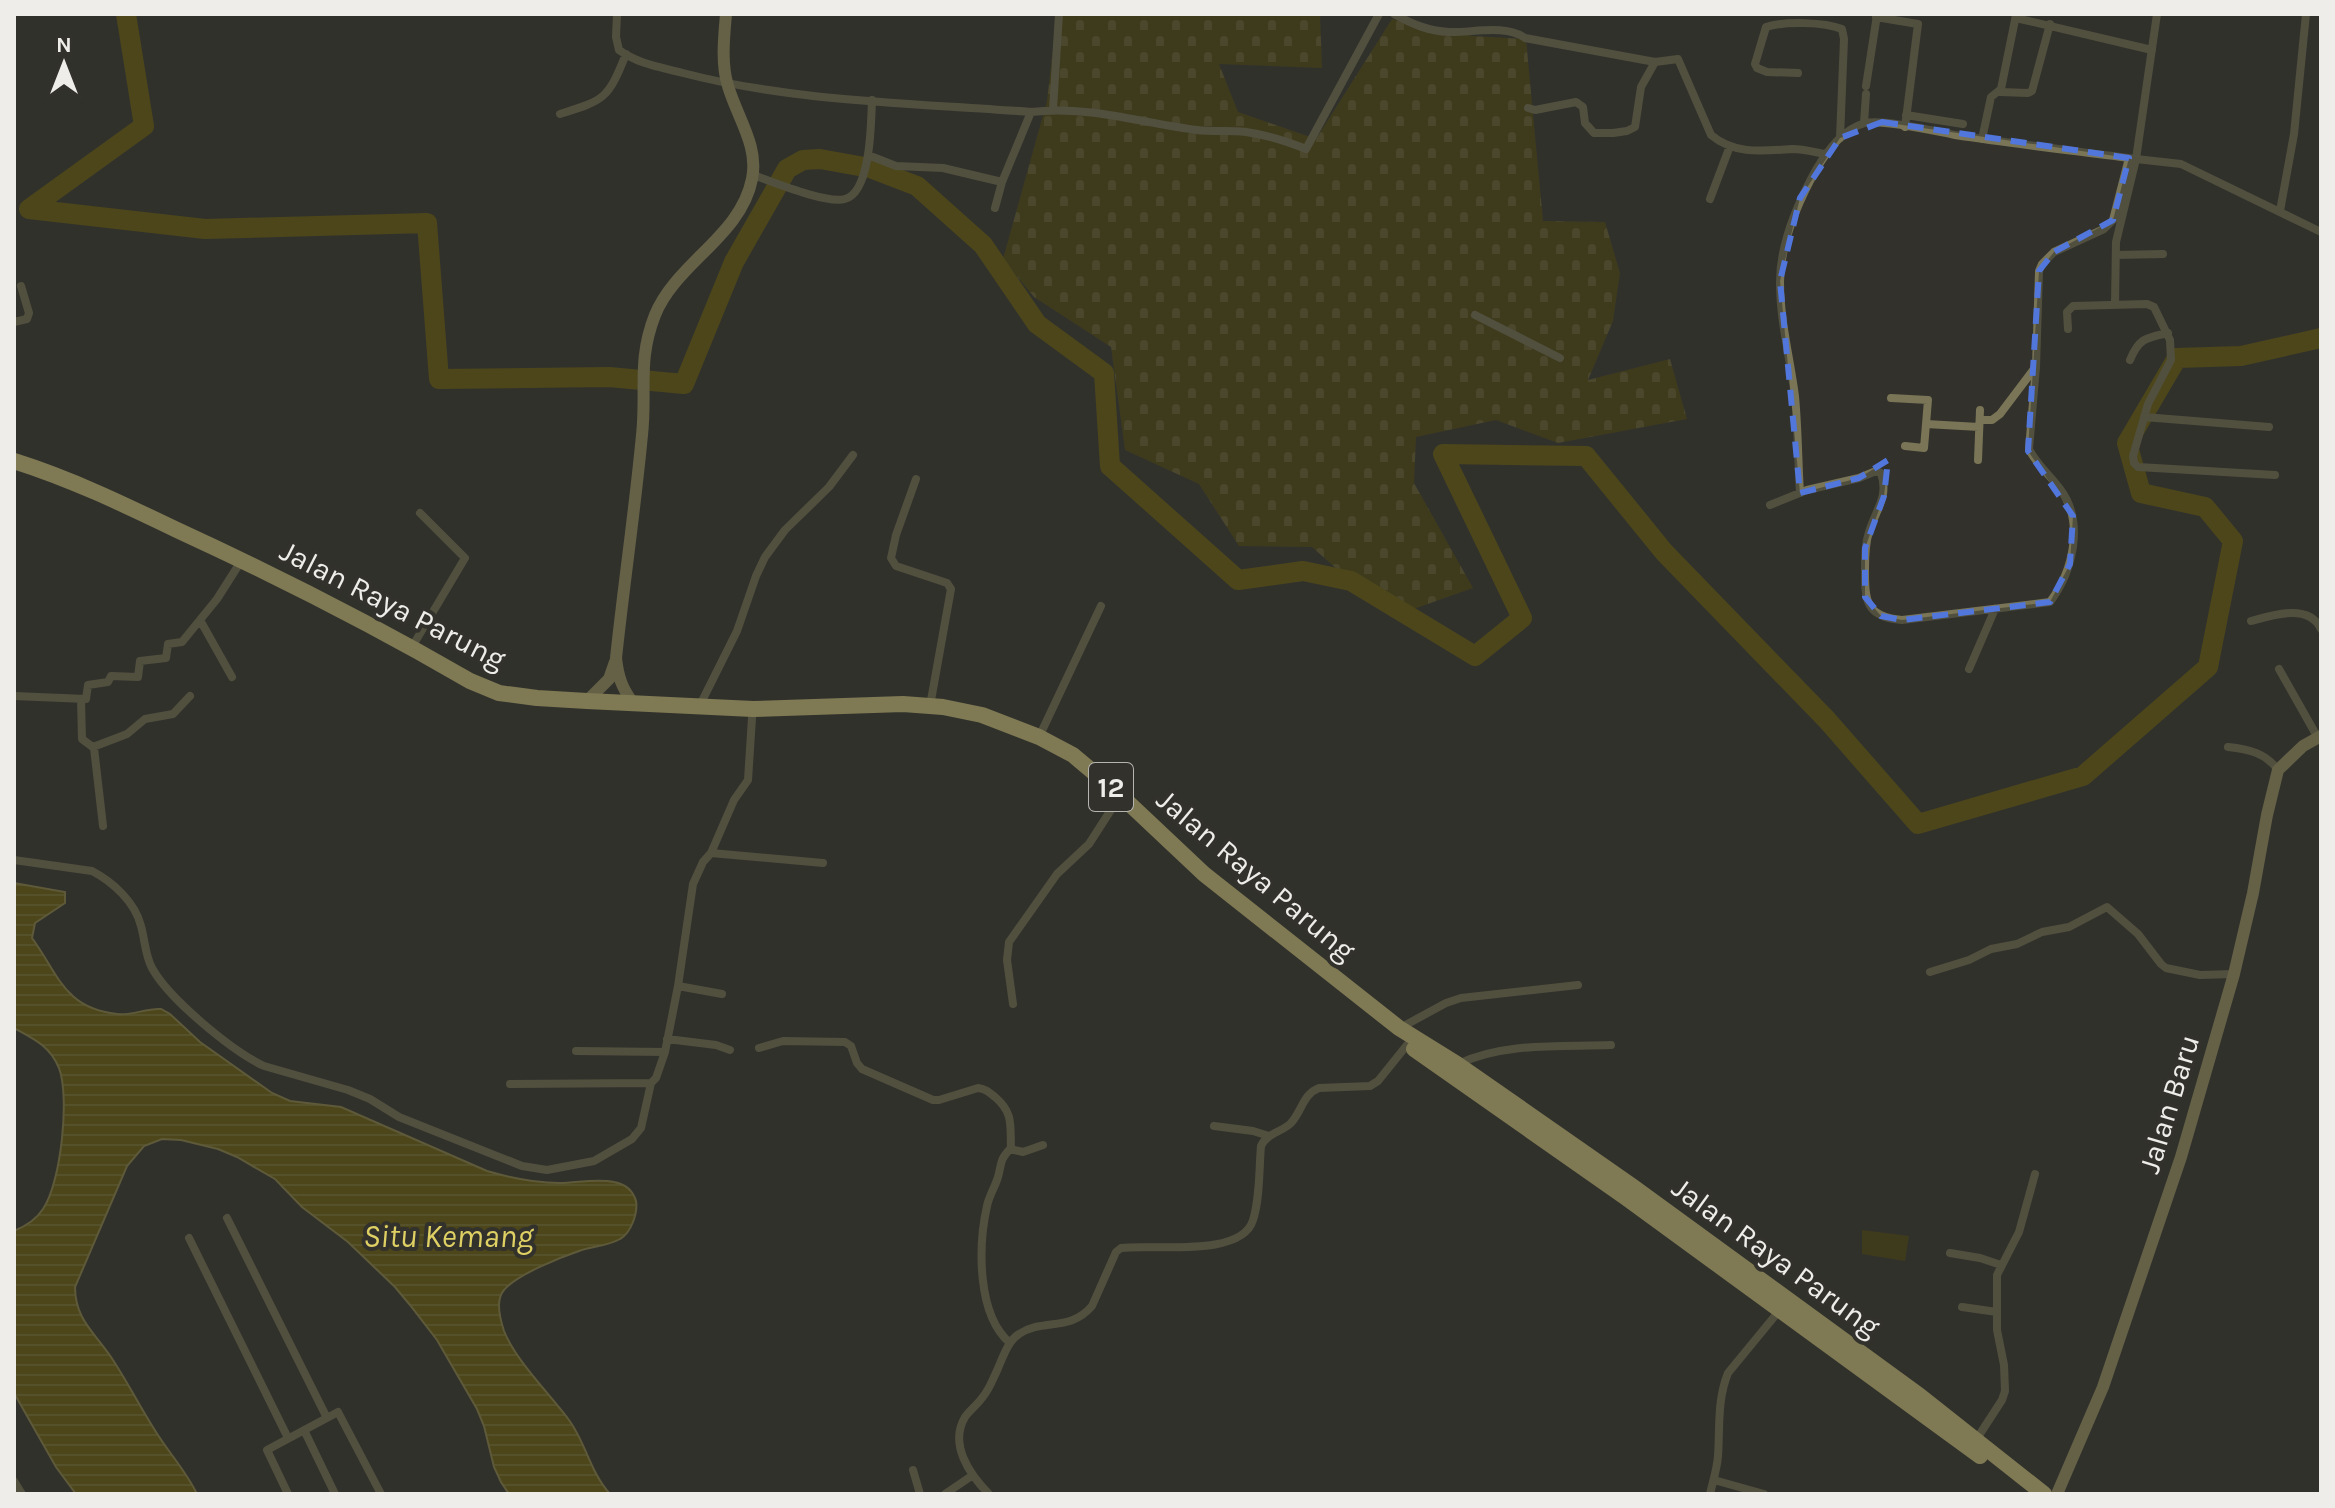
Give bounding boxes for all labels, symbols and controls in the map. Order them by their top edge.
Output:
north arrow [24,24,104,104]
text: N [56,32,72,58]
street label: Jalan Raya Parung [274,533,512,677]
road number: 12 [1089,763,1133,811]
street label: Jalan Raya Parung [1149,781,1363,969]
street label: Jalan Baru [2131,1030,2207,1178]
street label: Jalan Raya Parung [1665,1169,1887,1345]
water label: Situ Kemang [363,1218,535,1255]

